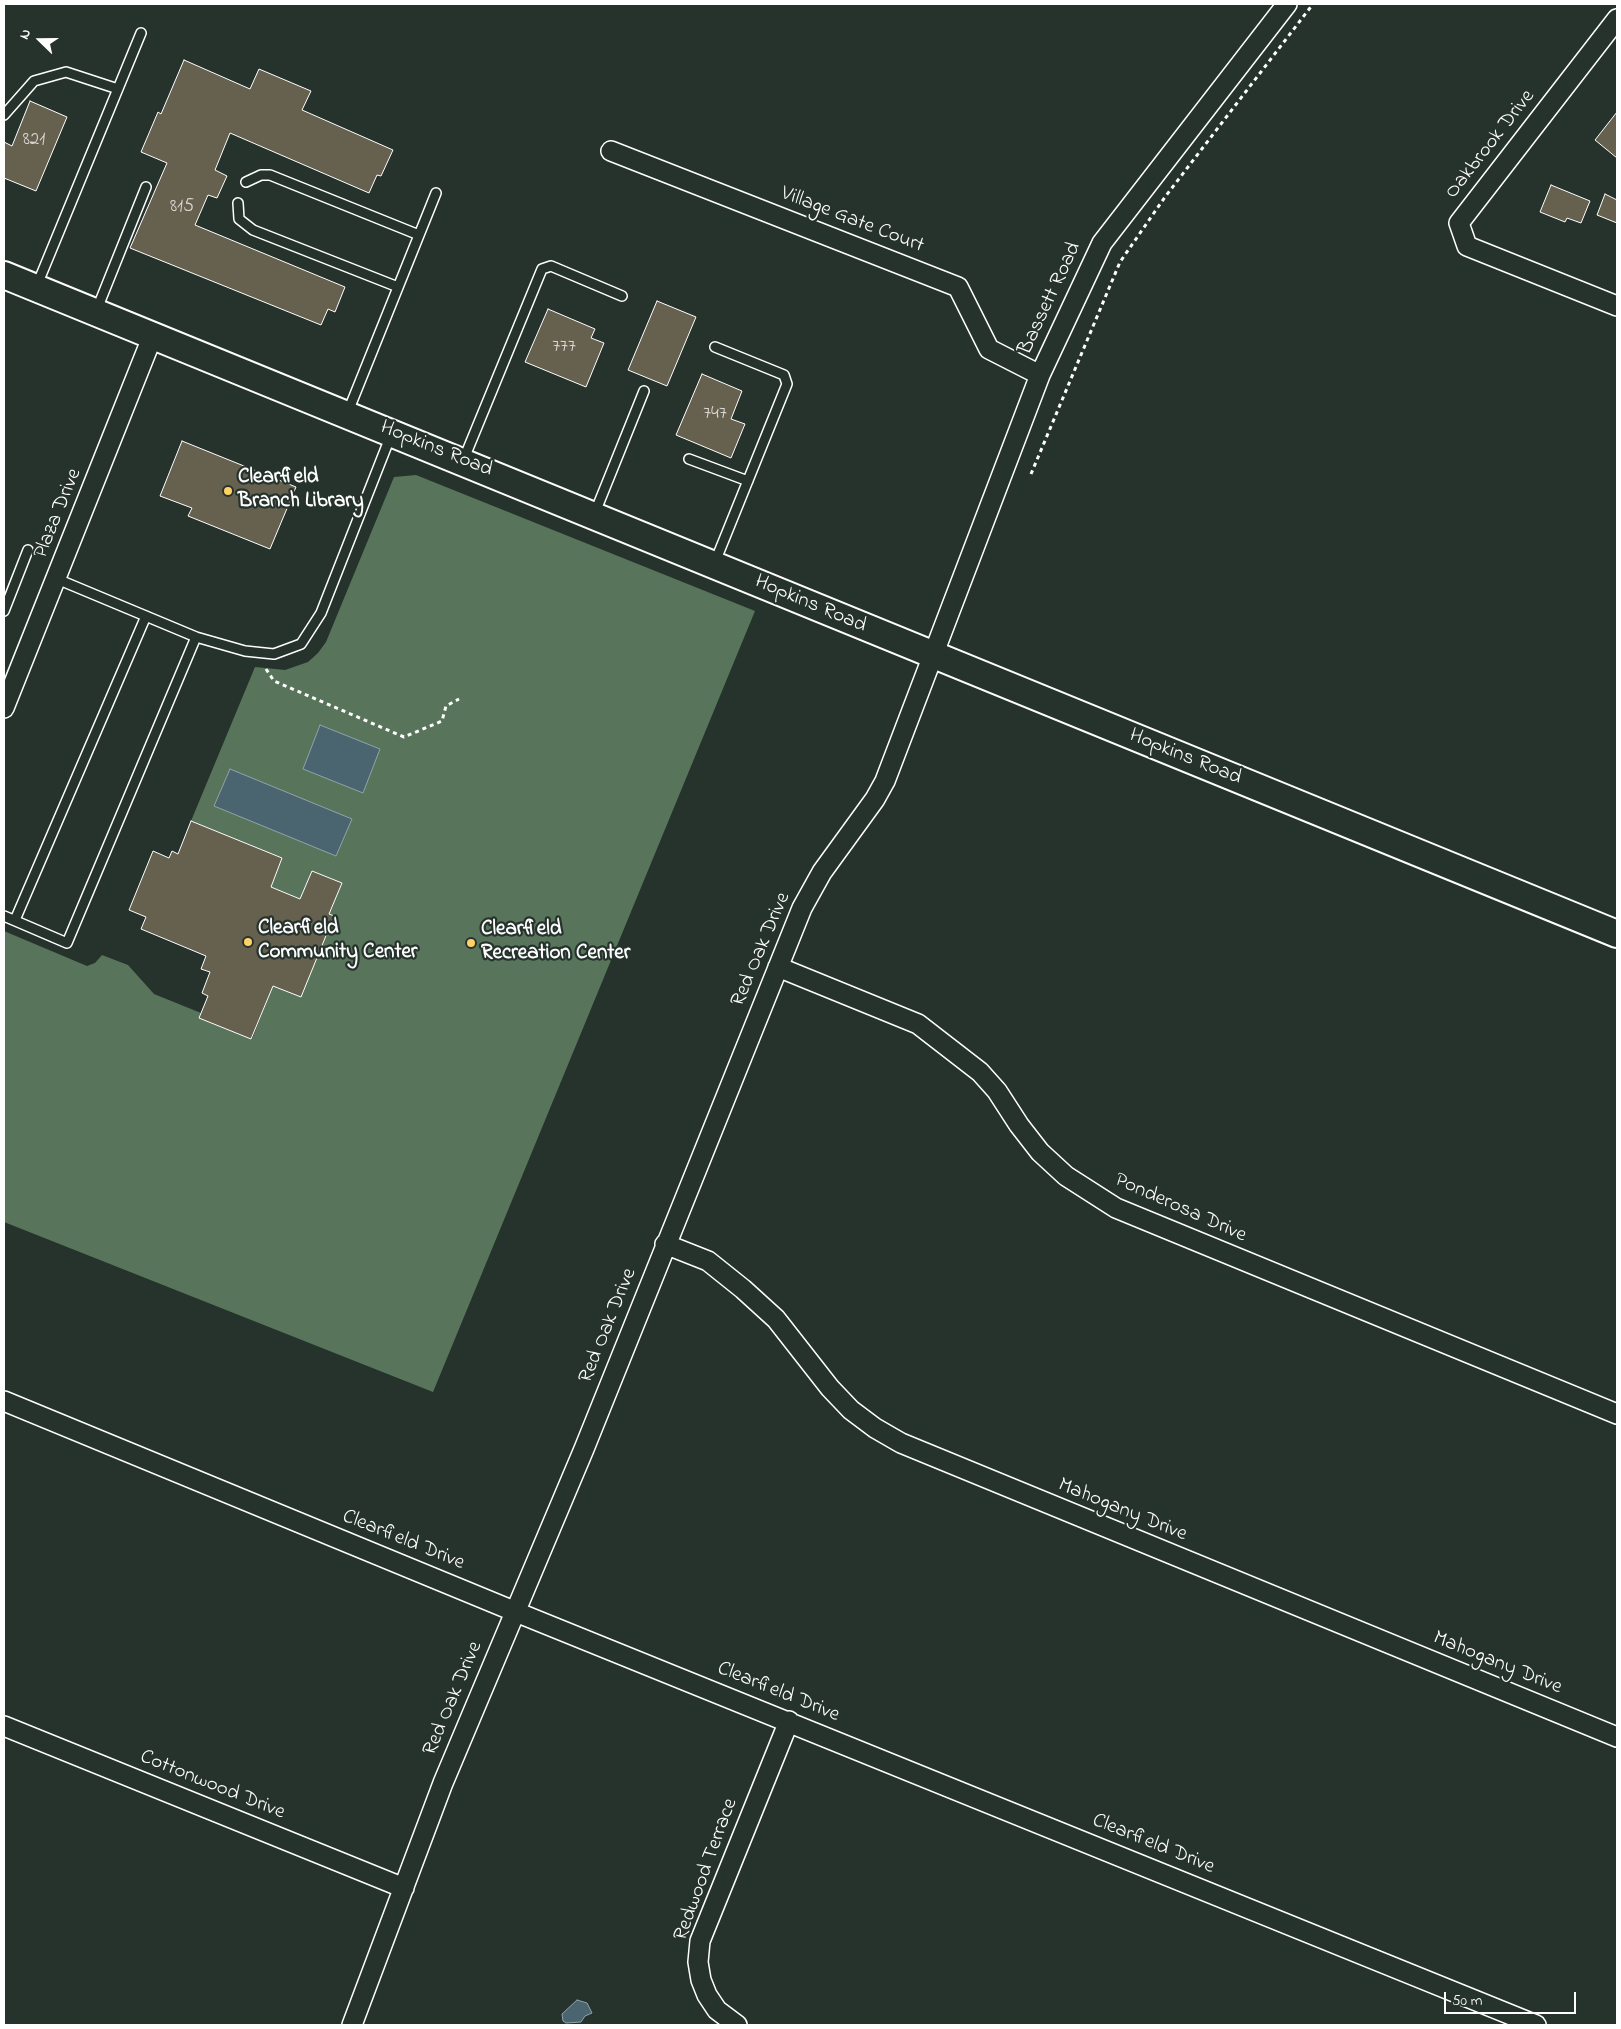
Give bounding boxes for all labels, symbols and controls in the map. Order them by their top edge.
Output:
north arrow [15,15,65,65]
text: N [14,26,37,43]
street label: Oakbrook Drive [1441,85,1541,205]
house number: 821 [23,130,45,152]
street label: Village Gate Court [777,182,927,260]
house number: 815 [170,197,194,219]
street label: Bassett Road [1014,239,1088,359]
house number: 777 [552,337,576,359]
house number: 747 [703,404,727,426]
street label: Hopkins Road [376,416,496,484]
street label: Plaza Drive [30,465,88,563]
place label: Clearfield Branch Library [238,466,364,516]
marker: Clearfield Branch Library [222,485,234,497]
street label: Hopkins Road [750,570,870,640]
street label: Hopkins Road [1125,724,1245,792]
street label: Red Oak Drive [727,889,797,1011]
place label: Clearfield Community Center [258,917,417,967]
place label: Clearfield Recreation Center [481,918,630,968]
marker: Clearfield Community Center [242,936,254,948]
marker: Clearfield Recreation Center [465,937,477,949]
street label: Ponderosa Drive [1110,1169,1250,1249]
street label: Red Oak Drive [575,1265,643,1387]
street label: Mahogany Drive [1054,1474,1190,1548]
street label: Clearfield Drive [338,1505,468,1577]
street label: Mahogany Drive [1429,1627,1565,1701]
street label: Red Oak Drive [419,1638,489,1760]
street label: Clearfield Drive [713,1657,843,1729]
street label: Cottonwood Drive [136,1745,288,1827]
street label: Redwood Terrace [670,1795,744,1945]
street label: Clearfield Drive [1088,1809,1218,1881]
scale bar [1446,1982,1578,2014]
text: 50 m [1452,1990,1482,2012]

